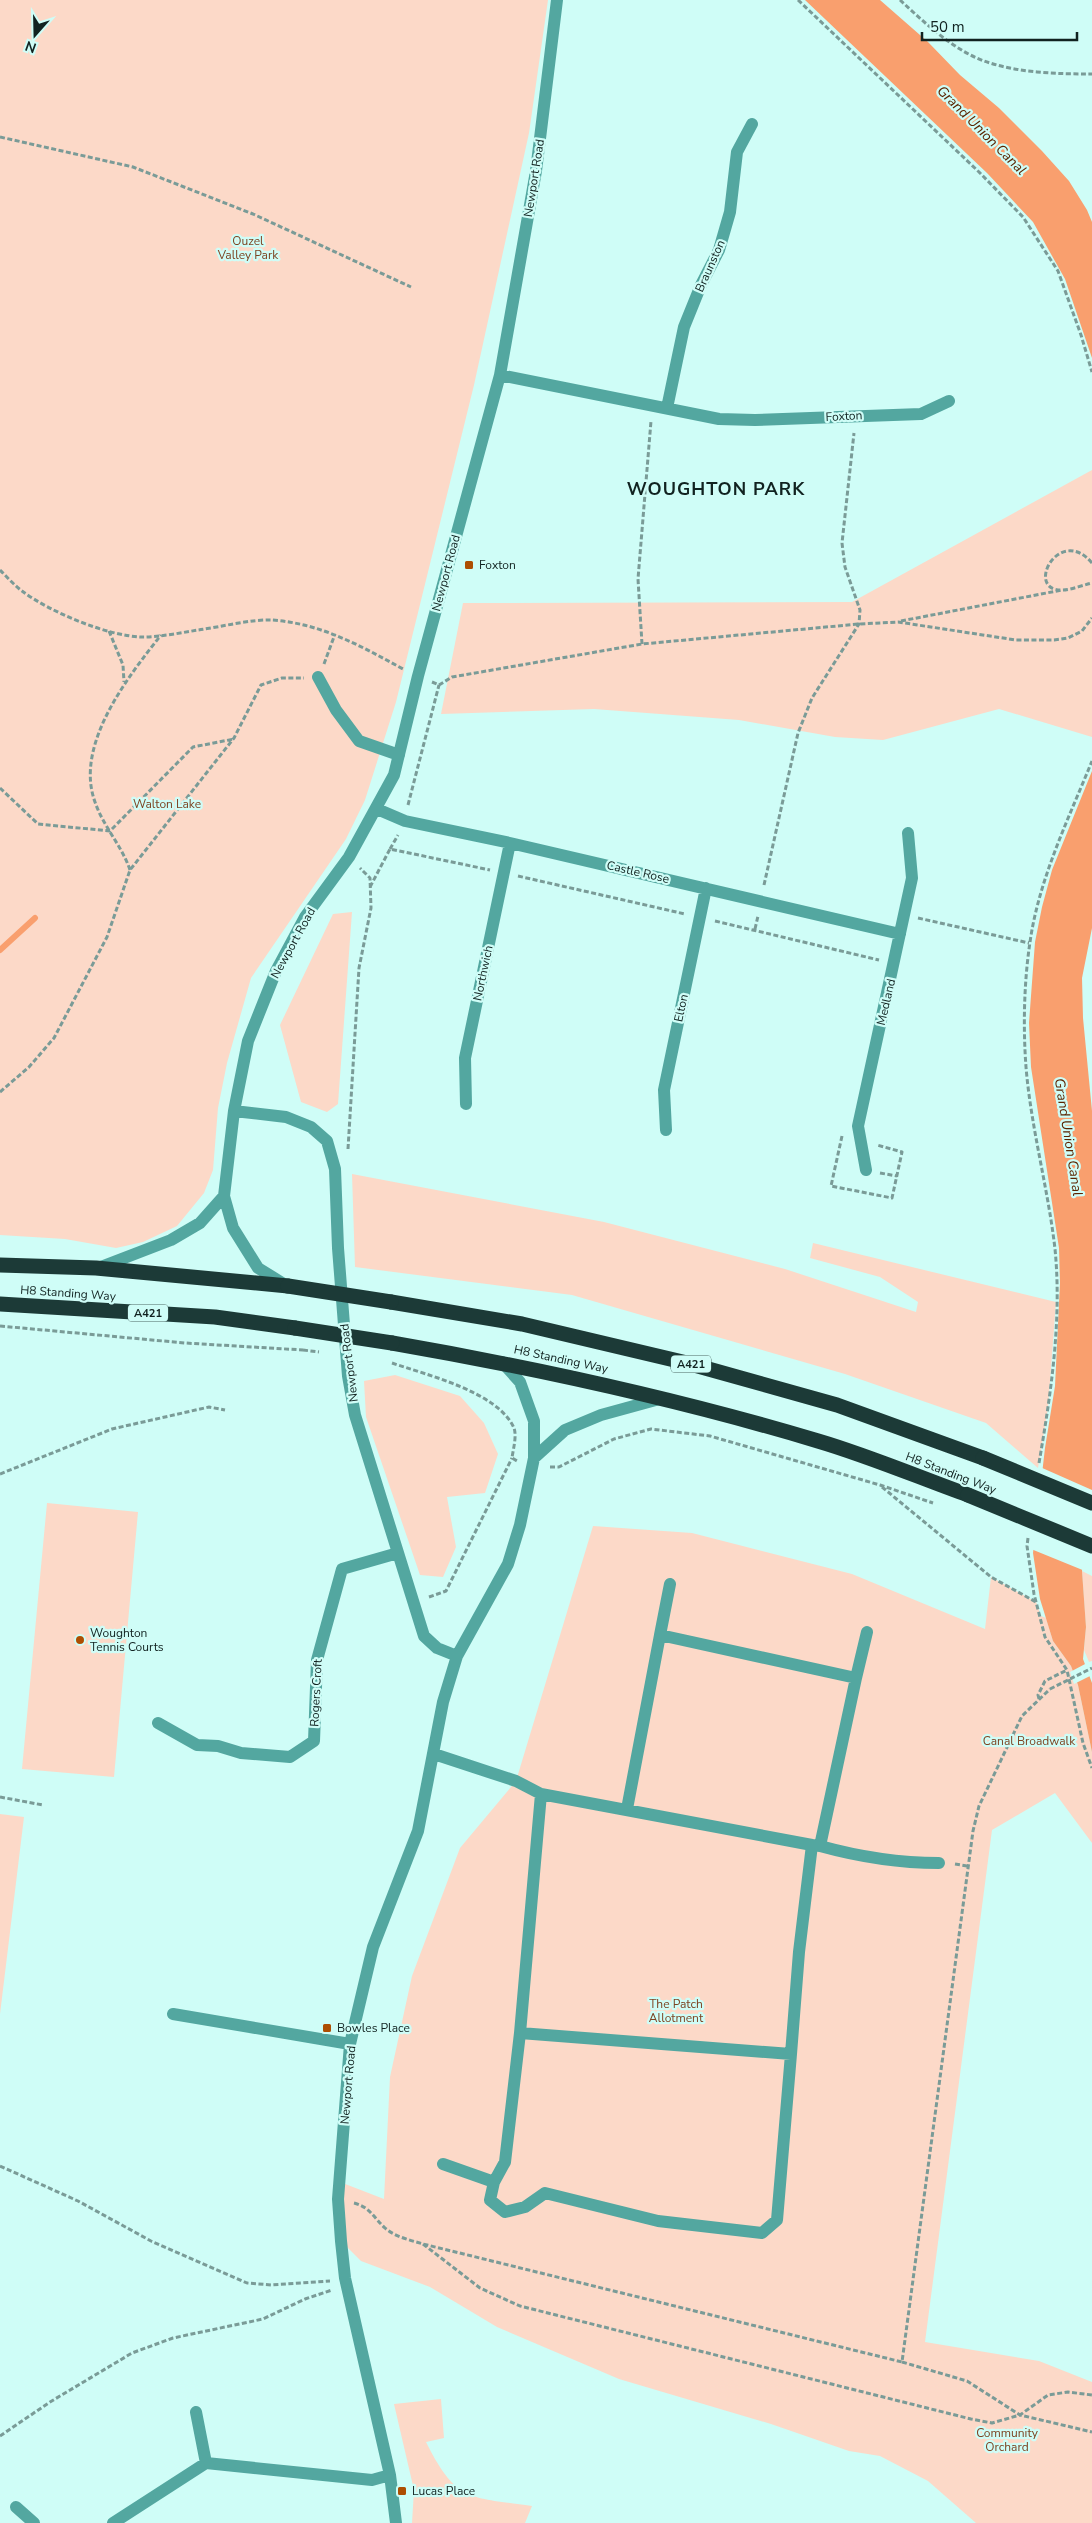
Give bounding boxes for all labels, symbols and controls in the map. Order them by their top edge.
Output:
north arrow [10,10,60,60]
scale bar [922,10,1077,42]
text: 50 m [930,17,965,37]
text: N [23,36,39,57]
water label: Grand Union Canal [933,82,1030,179]
street label: Newport Road [520,138,548,218]
park label: Ouzel Valley Park [217,233,279,263]
street label: Braunston [691,237,729,295]
street label: Foxton [825,407,863,425]
district label: WOUGHTON PARK [627,477,805,501]
street label: Newport Road [428,533,464,613]
place label: Foxton [479,557,516,573]
marker: Foxton [463,559,475,571]
park label: Walton Lake [133,796,201,812]
street label: Castle Rose [605,857,671,887]
street label: Newport Road [267,905,319,981]
street label: Northwich [469,944,497,1002]
street label: Medland [873,977,899,1027]
street label: Elton [670,993,692,1023]
water label: Grand Union Canal [1050,1077,1087,1197]
street label: H8 Standing Way [20,1282,117,1304]
road number: A421 [128,1305,168,1322]
street label: Newport Road [336,1323,362,1403]
street label: H8 Standing Way [512,1341,610,1377]
road number: A421 [671,1356,711,1372]
street label: H8 Standing Way [903,1448,999,1498]
place label: Woughton Tennis Courts [90,1625,164,1655]
marker: Woughton Tennis Courts [74,1634,86,1646]
street label: Rogers Croft [306,1658,326,1727]
park label: Canal Broadwalk [983,1733,1076,1749]
park label: The Patch Allotment [649,1996,704,2026]
place label: Bowles Place [337,2020,410,2036]
marker: Bowles Place [321,2022,333,2034]
street label: Newport Road [337,2045,359,2125]
park label: Community Orchard [976,2425,1039,2455]
place label: Lucas Place [412,2483,475,2499]
marker: Lucas Place [396,2485,408,2497]

